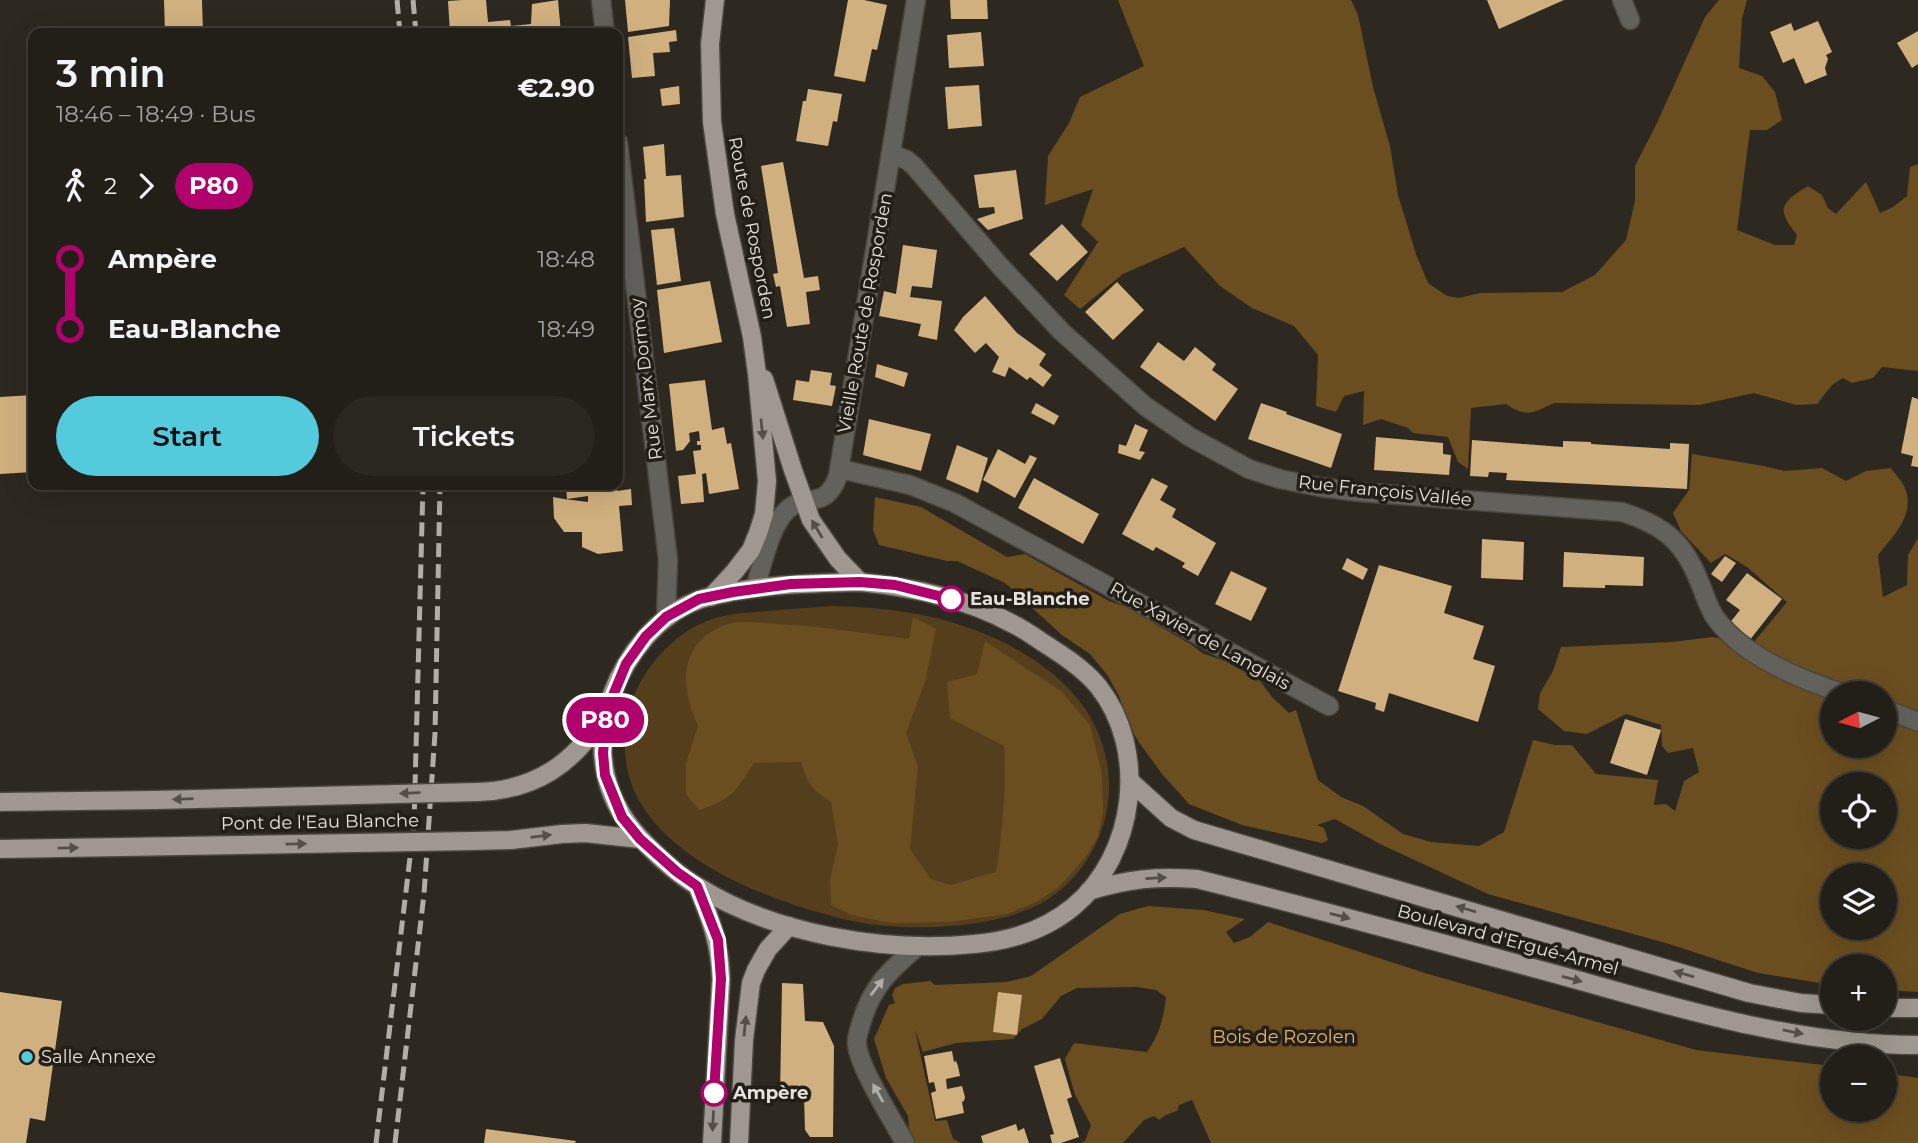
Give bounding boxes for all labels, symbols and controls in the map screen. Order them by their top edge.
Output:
text: 3 min [56,50,166,97]
text: €2.90 [517,72,595,104]
text: 18:46 – 18:49 · Bus [56,100,255,128]
street label: Route de Rosporden [723,135,781,321]
icon: walk [56,167,94,205]
icon: forward [127,167,165,205]
text: P80 [189,171,239,200]
text: 2 [104,172,117,200]
street label: Vieille Route de Rosporden [833,191,897,435]
text: Ampère [108,243,217,275]
text: 18:48 [537,245,595,273]
street label: Rue Marx Dormoy [625,297,667,461]
text: Eau-Blanche [108,313,281,345]
text: 18:49 [538,315,595,343]
button: Start [56,396,319,476]
button: Tickets [333,396,595,476]
one-way arrow [756,418,767,440]
street label: Rue François Vallée [1297,471,1473,511]
one-way arrow [811,519,823,538]
street label: Rue Xavier de Langlais [1106,577,1294,695]
marker: Eau-Blanche [938,586,964,612]
place label: Eau-Blanche [970,588,1090,610]
north arrow [1820,681,1897,758]
map controls [1820,681,1897,1122]
line badge: P80 [565,697,645,743]
text: P80 [580,705,630,734]
button: locate [1820,772,1897,849]
one-way arrow [399,787,421,799]
one-way arrow [171,794,193,805]
street label: Pont de l'Eau Blanche [221,809,419,835]
one-way arrow [530,830,552,841]
one-way arrow [285,838,307,850]
one-way arrow [57,842,79,853]
button: layers [1820,863,1897,940]
one-way arrow [1145,872,1167,883]
street label: Boulevard d'Ergué-Armel [1395,900,1621,980]
one-way arrow [1455,903,1476,913]
one-way arrow [1329,911,1351,922]
button: + [1820,954,1897,1031]
one-way arrow [1673,969,1694,979]
one-way arrow [1561,974,1583,985]
one-way arrow [869,979,884,997]
one-way arrow [740,1015,751,1037]
park label: Bois de Rozolen [1212,1026,1356,1048]
one-way arrow [1782,1027,1804,1038]
button: − [1820,1045,1897,1122]
place label: Salle Annexe [41,1046,156,1068]
marker: Salle Annexe [19,1049,35,1065]
marker: Ampère [701,1080,727,1106]
place label: Ampère [732,1082,808,1104]
one-way arrow [872,1084,884,1103]
one-way arrow [707,1110,718,1132]

